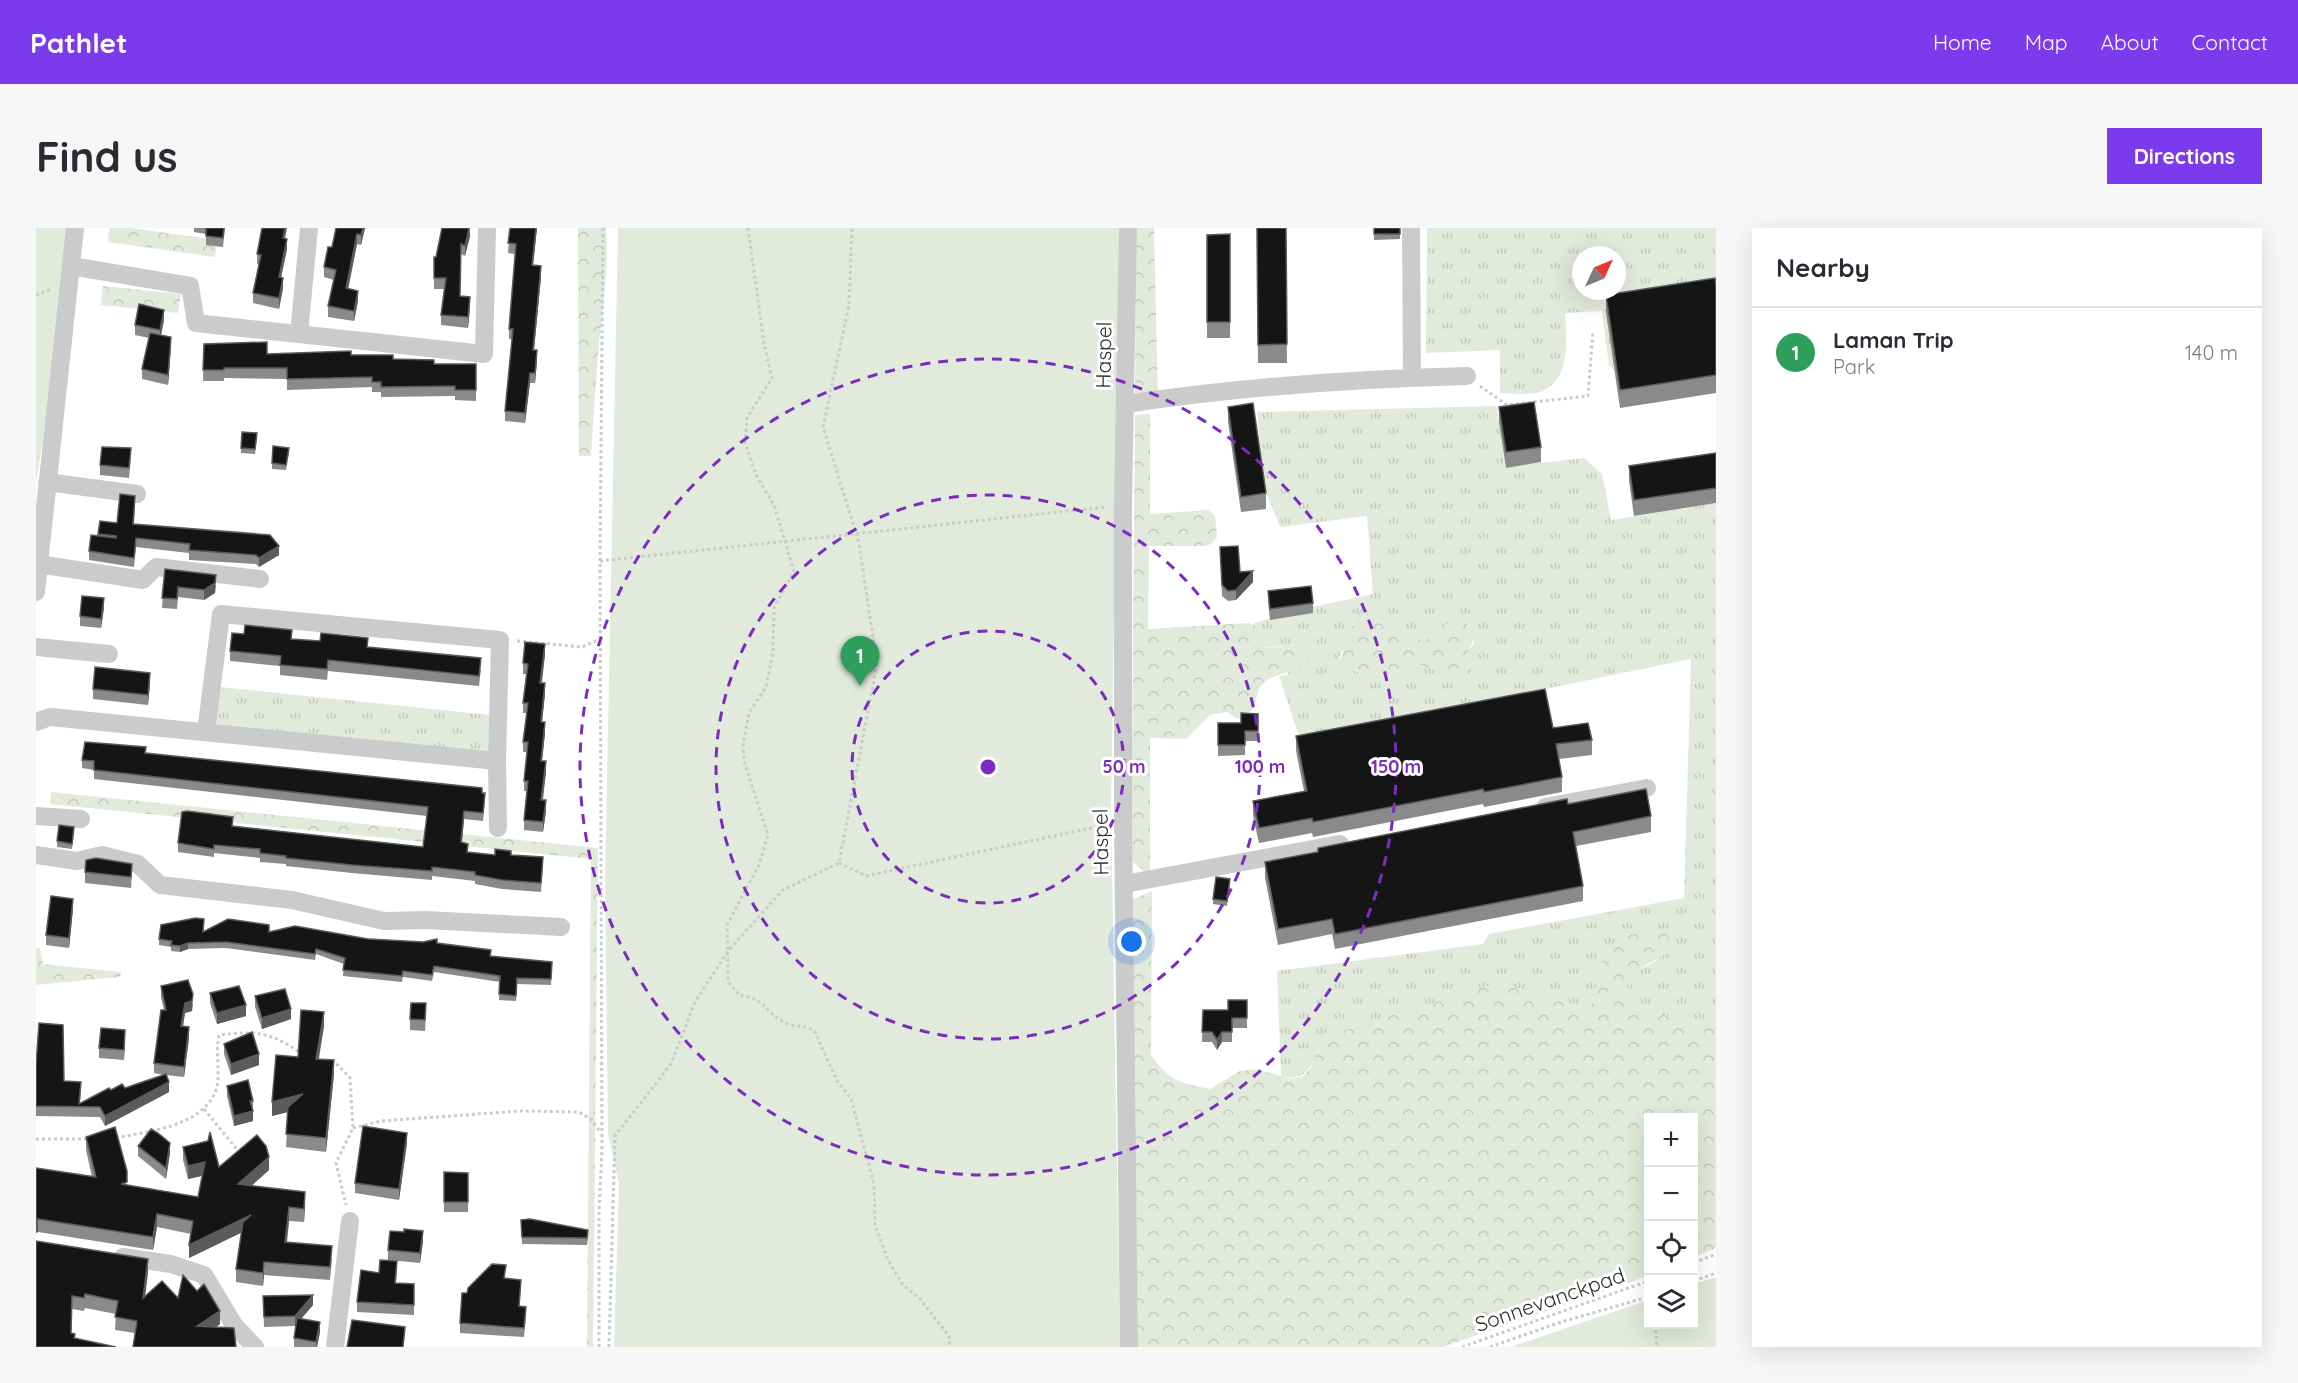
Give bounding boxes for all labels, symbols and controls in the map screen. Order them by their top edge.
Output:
text: Pathlet [30,25,127,60]
text: Home [1933,29,1992,55]
text: Map [2025,29,2068,55]
text: About [2101,29,2159,55]
text: Contact [2192,29,2268,55]
button: Directions [2107,128,2262,184]
text: Find us [36,130,178,183]
north arrow [1572,246,1626,300]
text: Nearby [1776,251,1870,284]
street label: Haspel [1089,321,1117,389]
text: Laman Trip [1833,326,1954,354]
text: 1 [1792,340,1799,365]
text: 140 m [2185,340,2238,365]
text: Park [1833,354,1875,379]
pin: 1 [840,636,880,686]
text: 50 m [1102,755,1146,778]
text: 100 m [1235,755,1285,778]
text: 150 m [1371,755,1421,778]
centre of rings [978,757,998,777]
street label: Haspel [1086,808,1114,876]
your location [1117,927,1146,956]
map controls [1644,1113,1698,1329]
button: + [1644,1113,1698,1167]
button: − [1644,1167,1698,1221]
button: locate [1644,1221,1698,1275]
street label: Sonnevanckpad [1471,1261,1628,1337]
button: layers [1644,1275,1698,1329]

